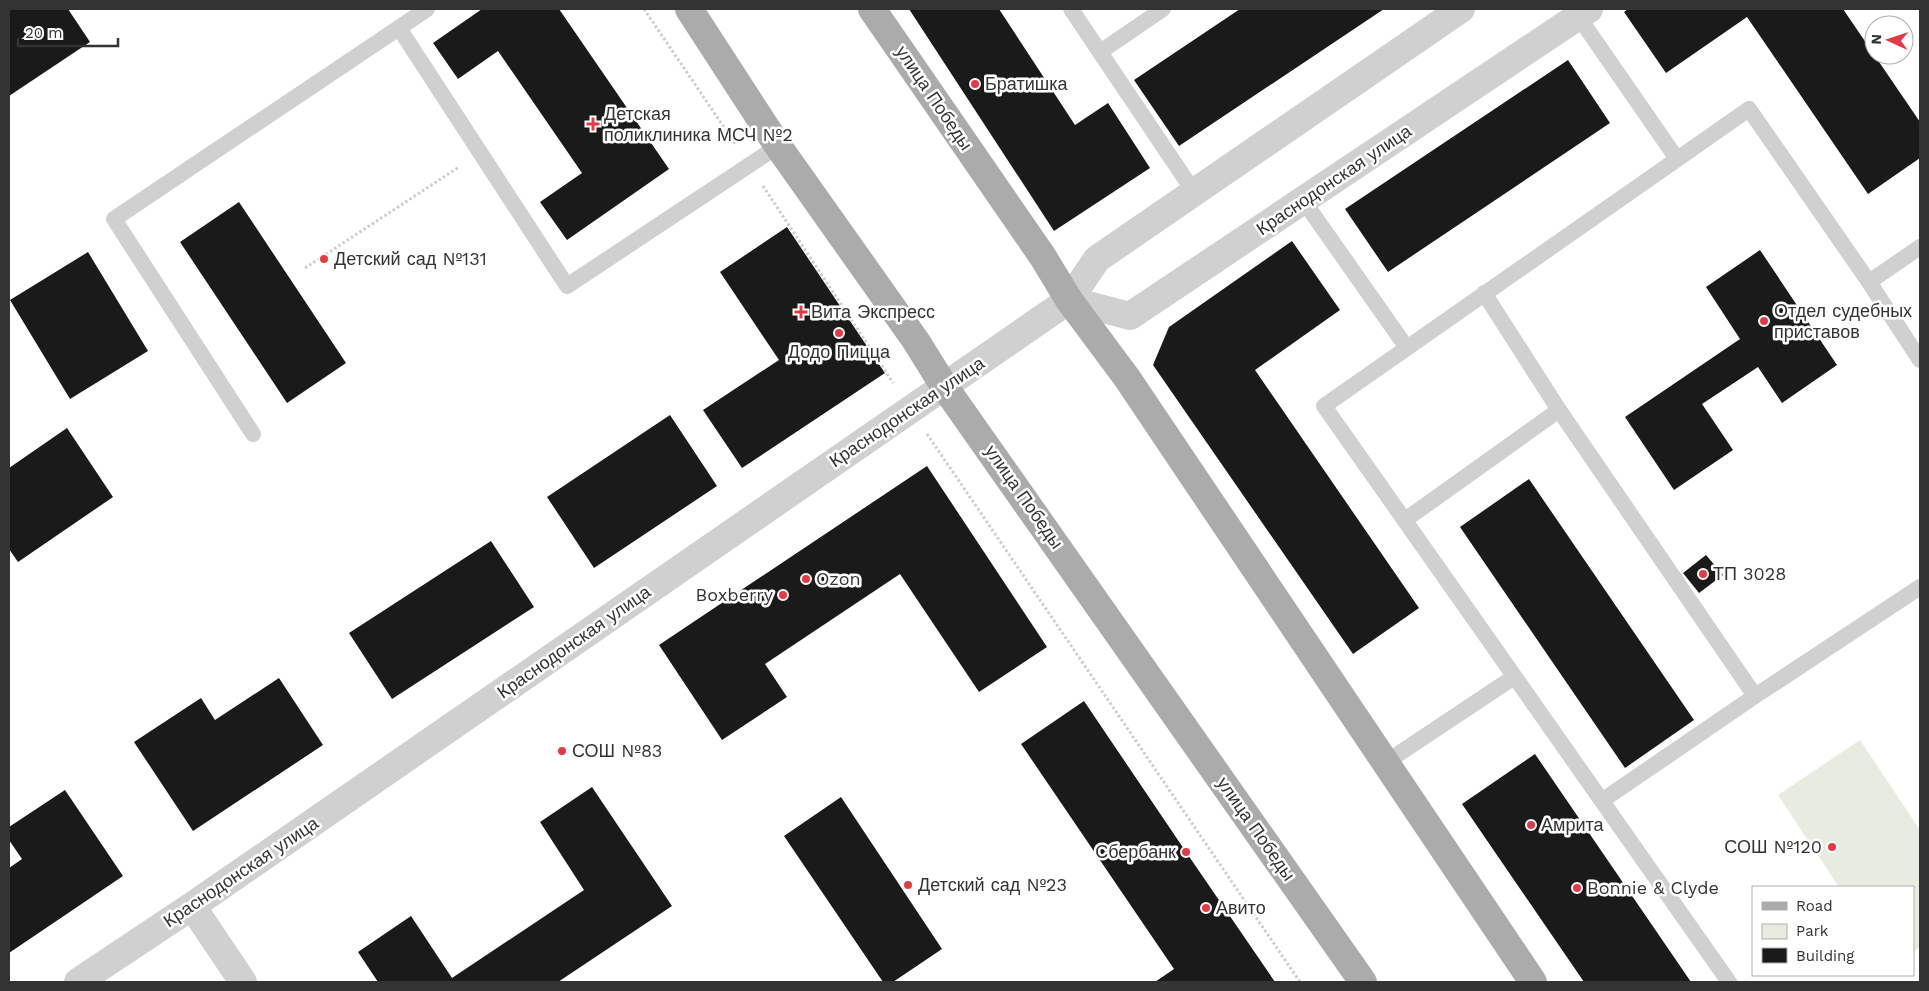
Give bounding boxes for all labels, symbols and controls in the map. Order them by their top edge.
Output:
scale bar [18,15,118,47]
north arrow [1864,15,1914,65]
text: 20 m [25,24,63,42]
text: N [1868,34,1884,45]
street label: улица Победы [892,41,977,154]
place label: Братишка [985,73,1068,94]
marker: Братишка [969,78,981,90]
place label: Детская поликлиника МСЧ №2 [604,103,793,145]
marker: Детская поликлиника МСЧ №2 [586,117,600,131]
street label: Краснодонская улица [1252,119,1416,239]
place label: Детский сад №131 [334,248,487,269]
marker: Детский сад №131 [318,253,330,265]
place label: Отдел судебных приставов [1774,300,1912,342]
place label: Вита Экспресс [811,301,935,322]
marker: Вита Экспресс [795,306,807,318]
marker: Отдел судебных приставов [1758,315,1770,327]
marker: Додо Пицца [833,327,845,339]
place label: Додо Пицца [788,341,891,362]
street label: Краснодонская улица [825,351,989,471]
street label: улица Победы [981,441,1068,553]
place label: ТП 3028 [1713,563,1786,584]
place label: Ozon [816,568,861,589]
marker: ТП 3028 [1697,568,1709,580]
marker: Ozon [800,573,812,585]
street label: Краснодонская улица [493,580,655,702]
place label: Boxberry [696,584,774,605]
marker: Boxberry [777,589,789,601]
place label: СОШ №83 [572,740,662,761]
marker: СОШ №83 [556,745,568,757]
street label: улица Победы [1213,773,1300,885]
street label: Краснодонская улица [159,811,323,931]
place label: Амрита [1541,814,1604,835]
marker: Амрита [1525,819,1537,831]
place label: СОШ №120 [1724,836,1822,857]
place label: Сбербанк [1095,841,1176,862]
marker: СОШ №120 [1826,841,1838,853]
marker: Сбербанк [1180,846,1192,858]
place label: Детский сад №23 [918,874,1067,895]
place label: Bonnie & Clyde [1587,877,1719,898]
marker: Детский сад №23 [902,879,914,891]
marker: Bonnie & Clyde [1571,882,1583,894]
legend [1752,886,1914,976]
place label: Авито [1216,897,1266,918]
text: Road [1796,897,1833,915]
marker: Авито [1200,902,1212,914]
text: Park [1796,922,1829,940]
text: Building [1796,947,1854,965]

